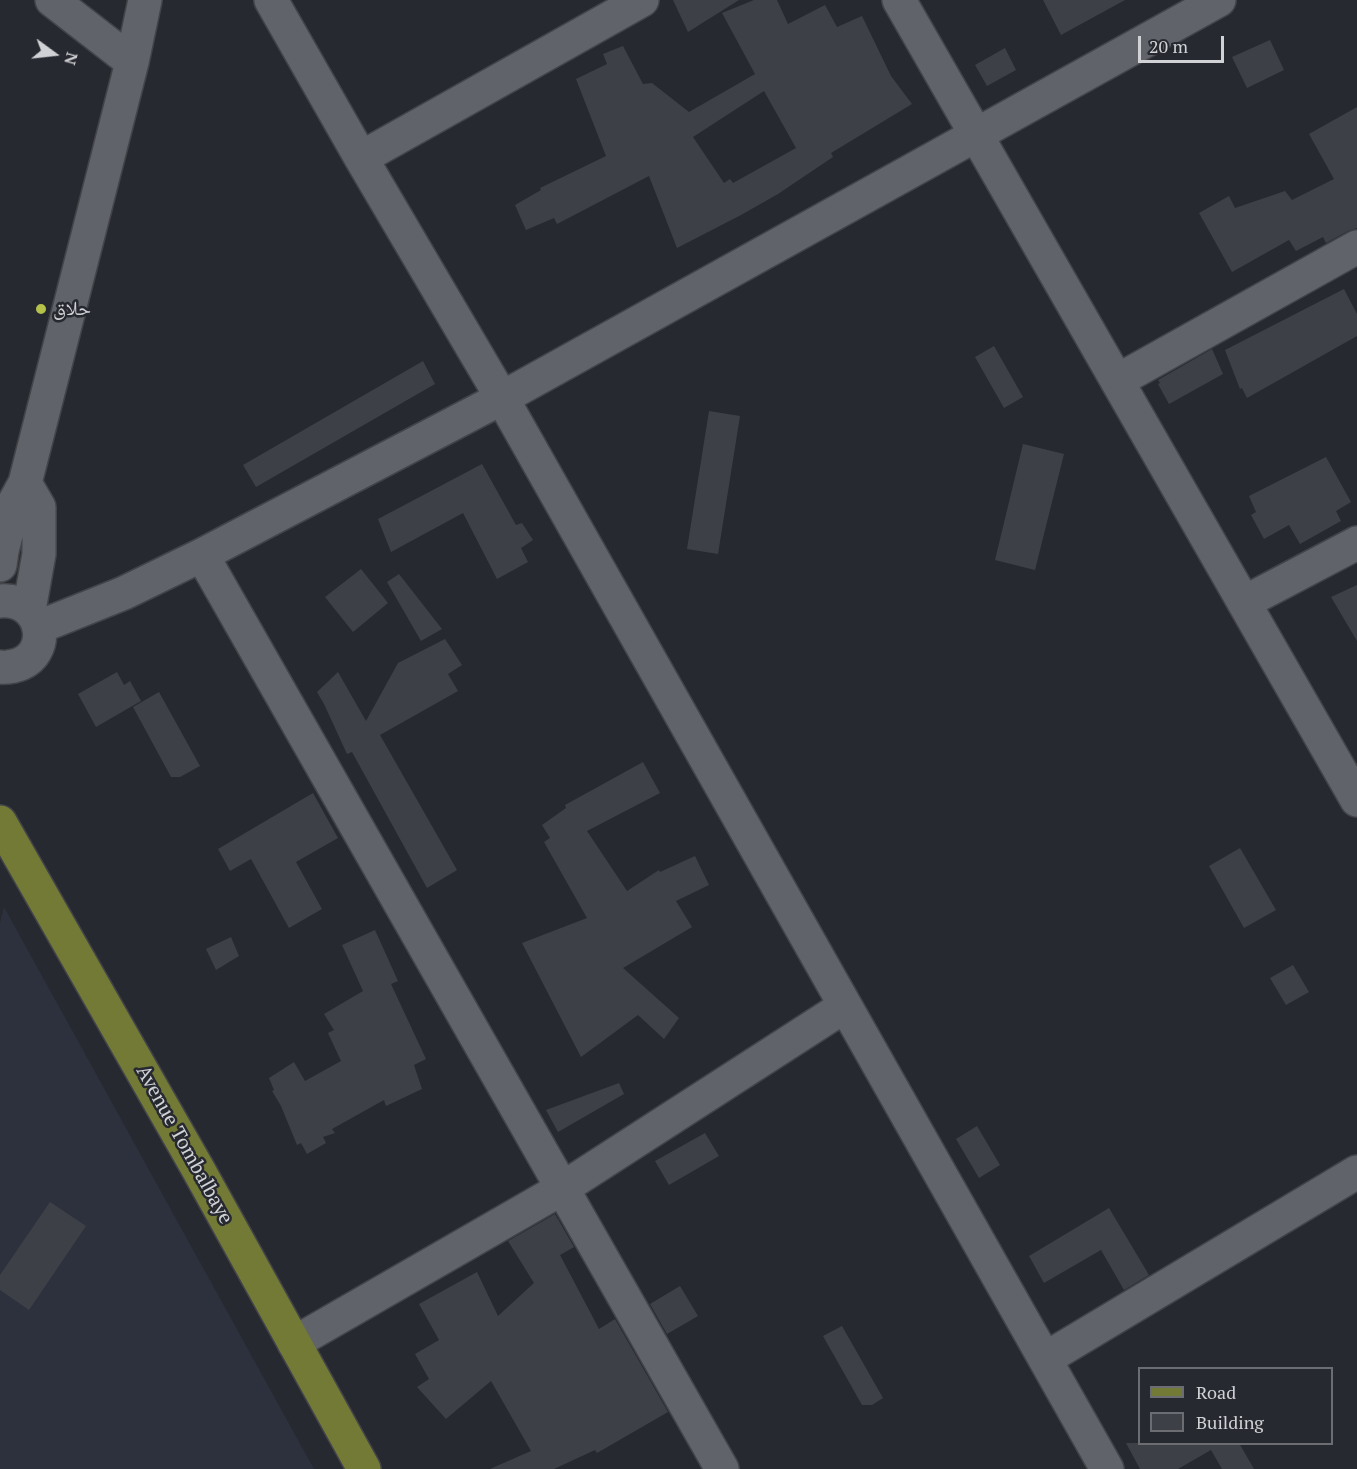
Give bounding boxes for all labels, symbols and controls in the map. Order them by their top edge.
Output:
north arrow [24,24,84,84]
scale bar [1141,24,1226,62]
text: 20 m [1149,34,1188,58]
text: N [59,50,84,67]
place label: حلاق [53,297,91,321]
marker: حلاق [34,302,48,316]
street label: Avenue Tombalbaye [130,1062,238,1228]
legend [1138,1367,1333,1445]
text: Road [1196,1380,1236,1404]
text: Building [1196,1410,1264,1434]

